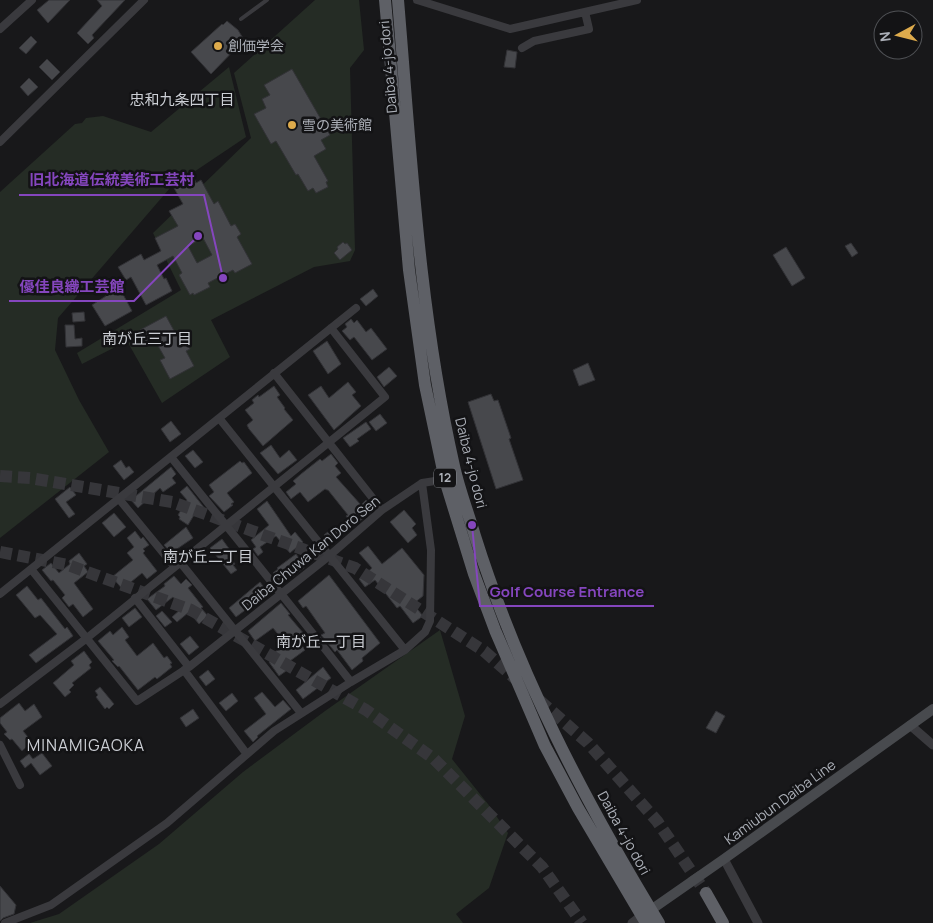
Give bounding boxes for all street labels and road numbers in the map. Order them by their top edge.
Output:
street label: Daiba 4-jo dori [374,20,401,114]
street label: Daiba 4-jo dori [451,415,492,510]
road number: 12 [434,468,456,488]
street label: Daiba Chuwa Kan Doro Sen [238,491,384,614]
street label: Kamiubun Daiba Line [720,755,839,849]
street label: Daiba 4-jo dori [594,788,655,878]

